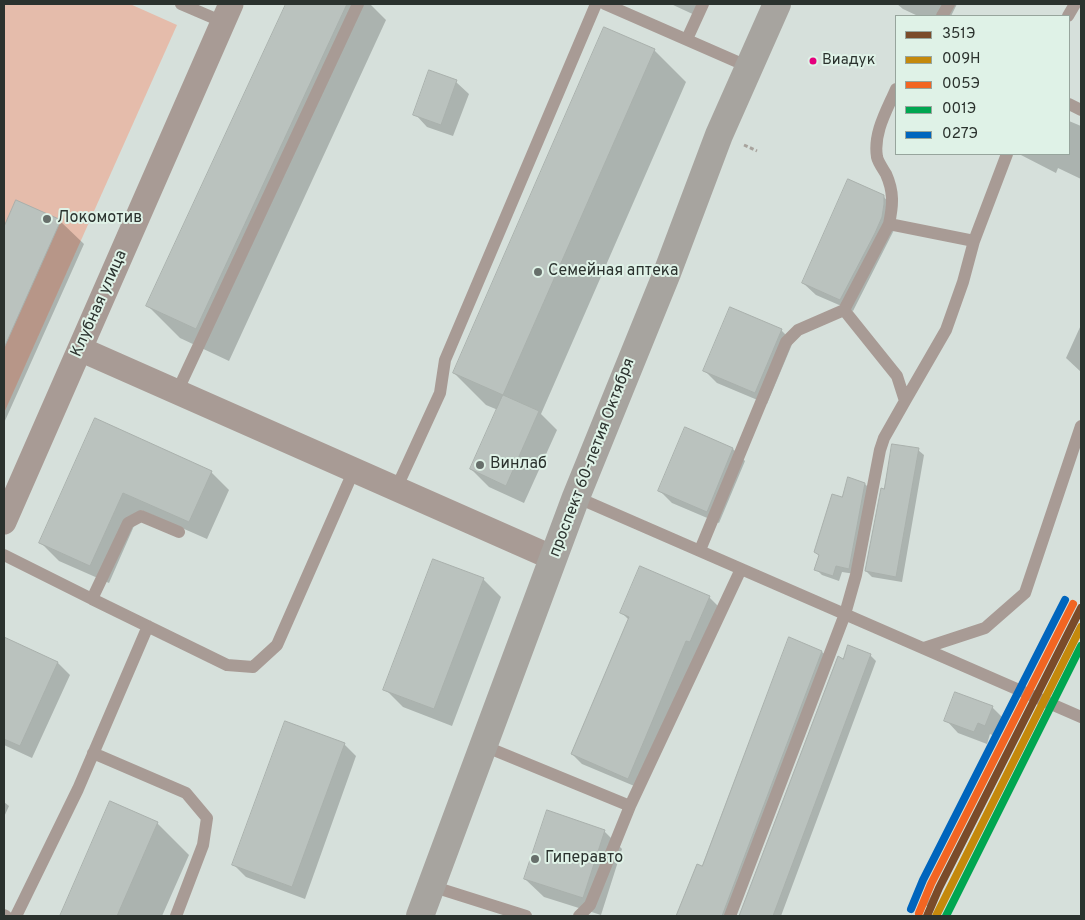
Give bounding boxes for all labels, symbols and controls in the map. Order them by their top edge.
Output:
legend [895,15,1070,155]
text: 351Э [942,25,975,44]
text: 009Н [942,50,981,69]
place label: Виадук [822,52,875,70]
marker: Виадук [808,56,818,66]
text: 005Э [942,75,980,94]
text: 001Э [942,100,976,119]
text: 027Э [942,125,978,144]
place label: Локомотив [57,209,142,229]
marker: Локомотив [41,213,53,225]
street label: Клубная улица [68,248,132,360]
place label: Семейная аптека [548,262,678,282]
marker: Семейная аптека [532,266,544,278]
street label: проспект 60-летия Октября [546,356,640,560]
place label: Винлаб [490,455,547,475]
marker: Винлаб [474,459,486,471]
place label: Гиперавто [545,849,623,869]
marker: Гиперавто [529,853,541,865]

